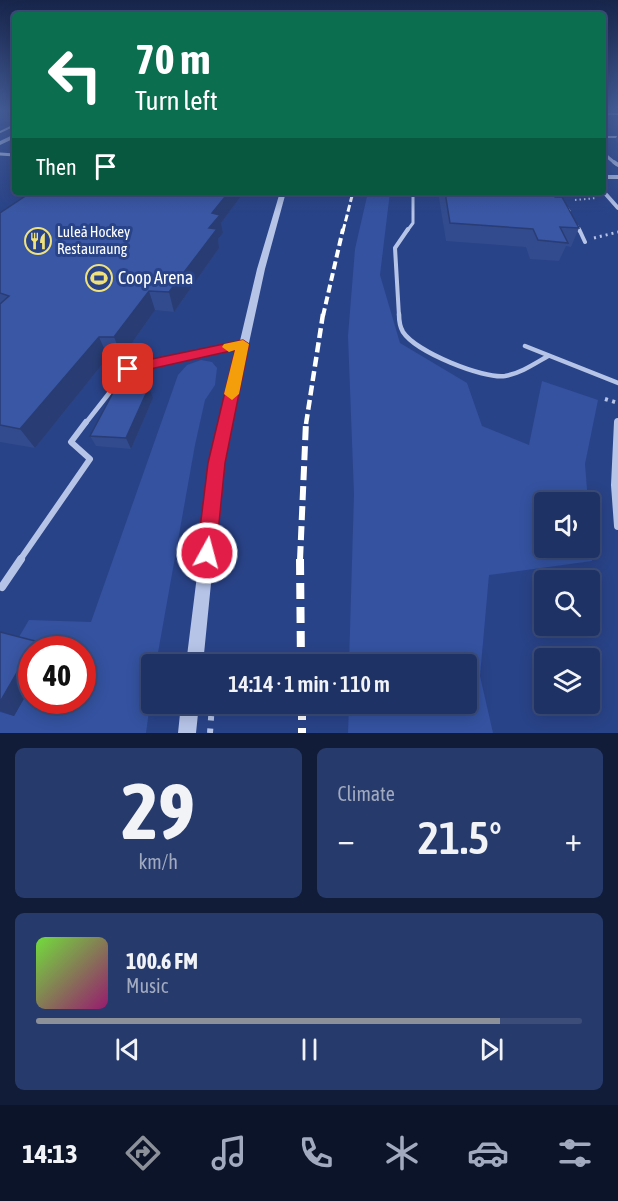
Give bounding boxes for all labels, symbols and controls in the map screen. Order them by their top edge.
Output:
text: 70 m [135,35,210,83]
icon: left [36,36,114,114]
text: Turn left [135,85,218,116]
icon: arrive [89,150,122,183]
text: Then [36,154,77,180]
place label: Luleå Hockey Restauraung [57,223,130,257]
restaurant icon: Luleå Hockey Restauraung [23,226,53,256]
sports icon: Coop Arena [84,263,114,293]
place label: Coop Arena [118,267,193,288]
pin [102,343,153,394]
icon: arrive [111,352,144,385]
map controls [534,492,600,714]
button: sound [534,492,600,558]
position arrow [175,521,239,585]
button: search [534,570,600,636]
speed limit sign: 40 [18,636,96,714]
button: layers [534,648,600,714]
text: 14:14 · 1 min · 110 m [228,671,390,697]
text: 29 [122,766,195,856]
text: Climate [338,782,395,805]
text: 21.5° [418,812,502,864]
text: − [338,820,355,858]
text: + [565,820,582,858]
text: km/h [138,850,178,873]
text: 100.6 FM [126,948,198,974]
text: Music [126,974,168,997]
icon: previous [111,1033,144,1066]
icon: pause [293,1033,326,1066]
icon: next [475,1033,508,1066]
icon: directions [122,1132,164,1174]
icon: music [208,1132,250,1174]
icon: phone [295,1132,337,1174]
icon: climate [381,1132,423,1174]
icon: car [467,1132,509,1174]
icon: filters [554,1132,596,1174]
text: 14:13 [22,1138,78,1169]

